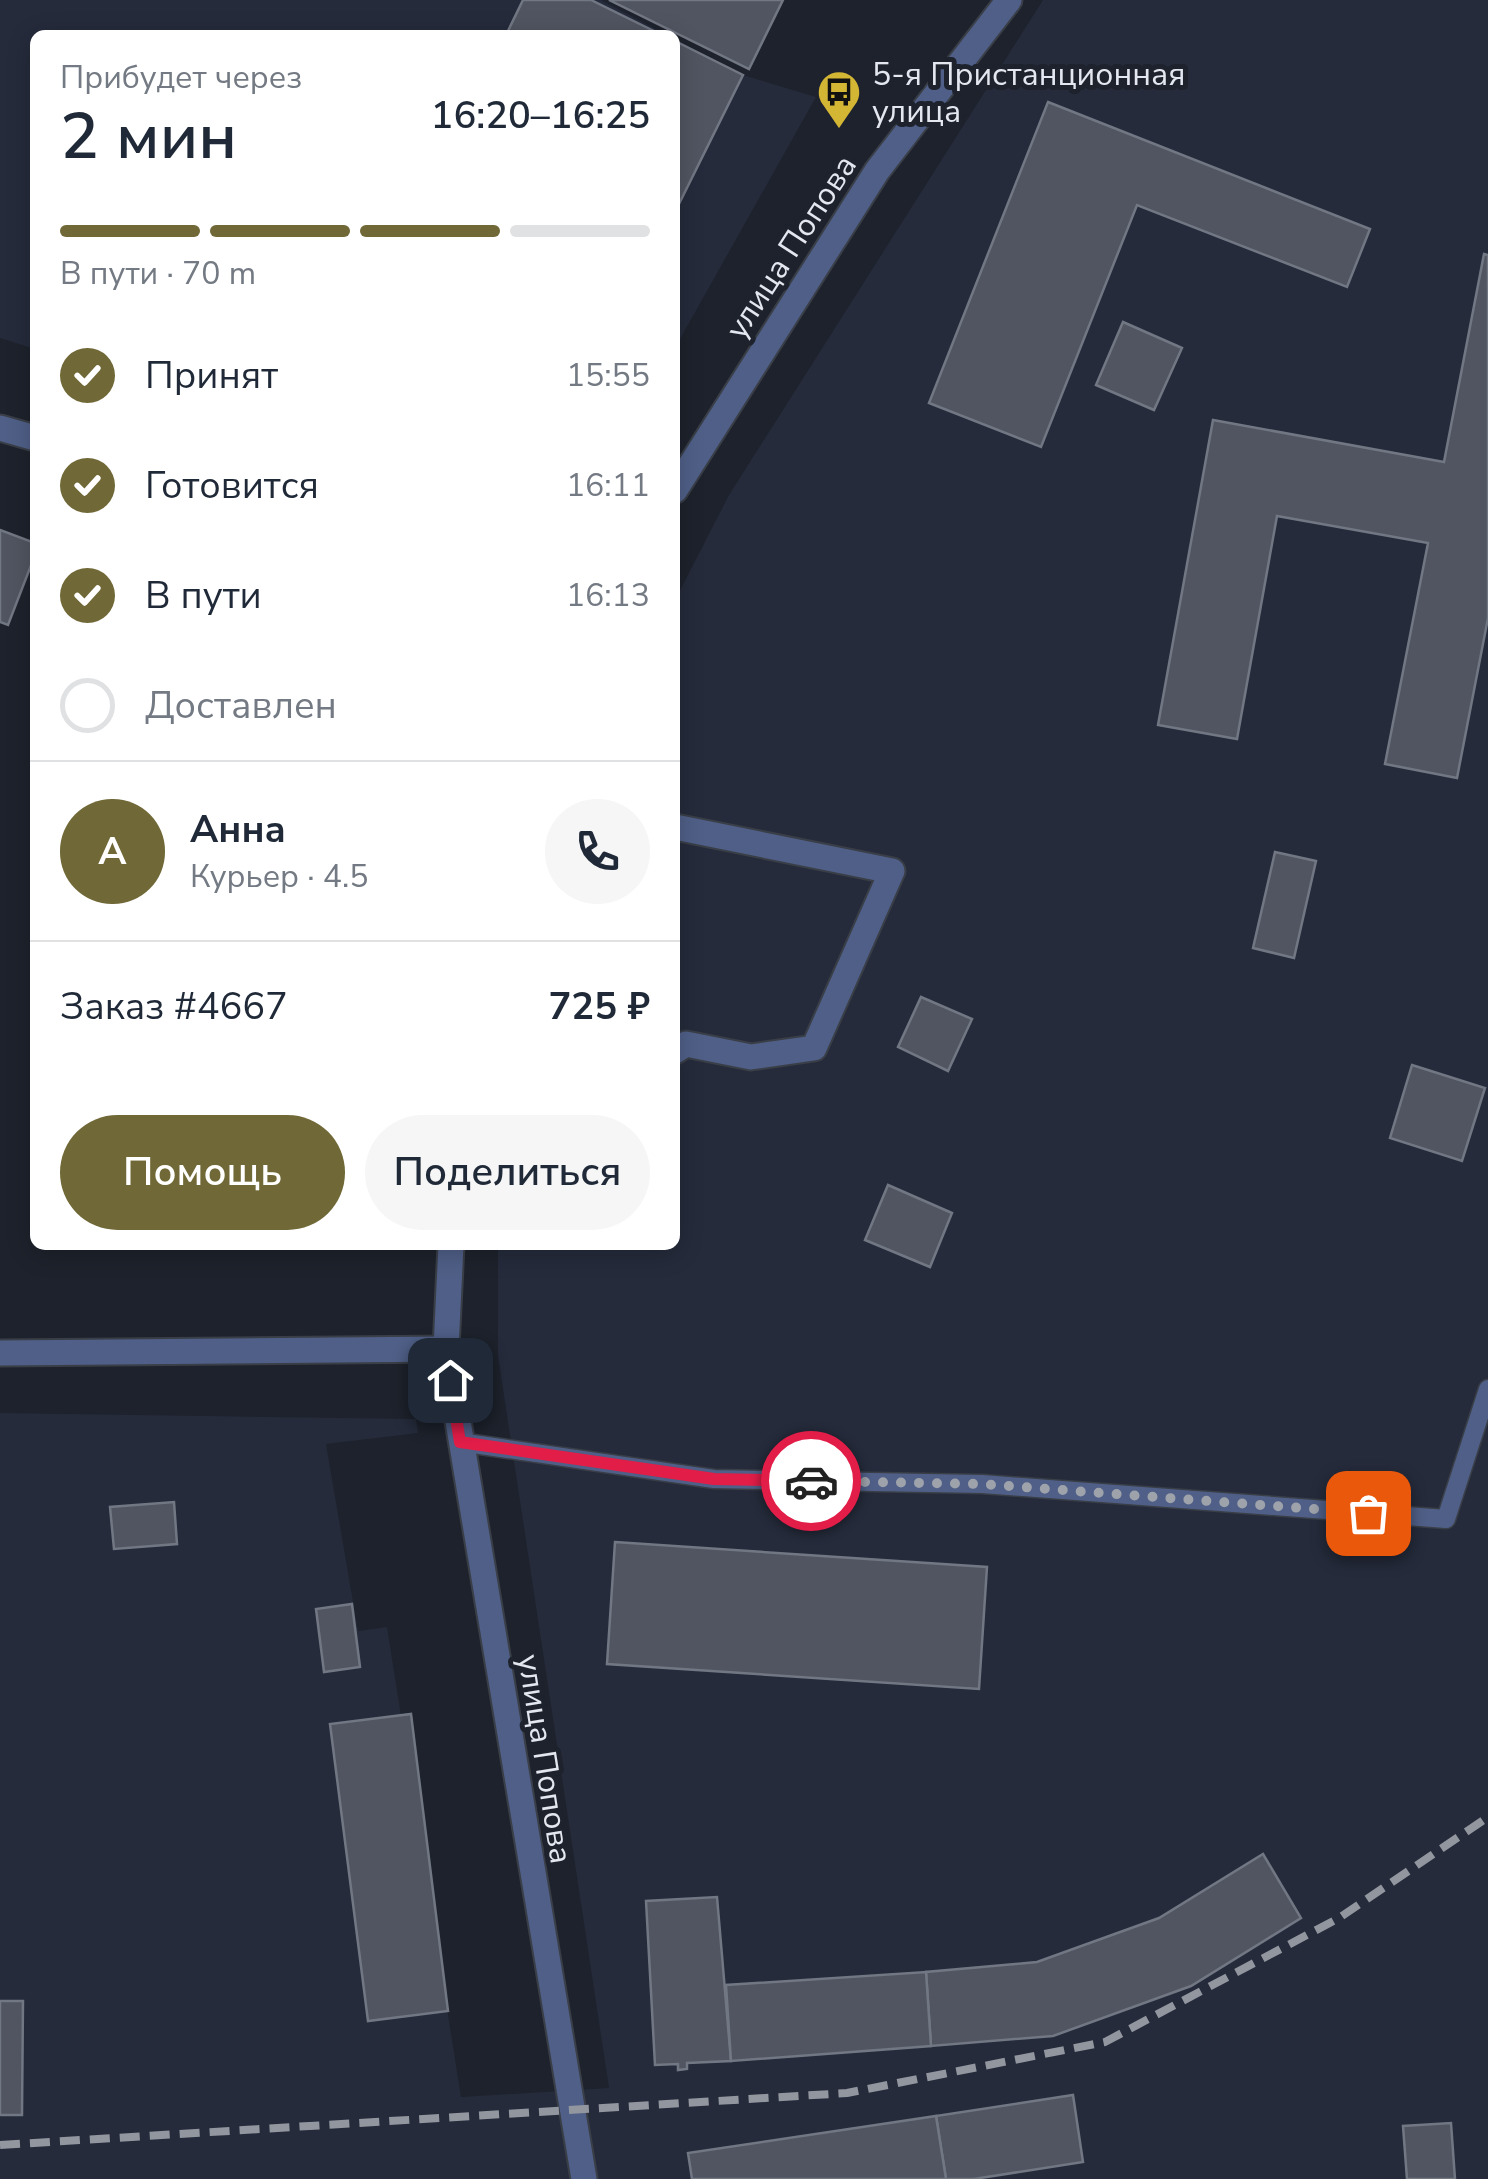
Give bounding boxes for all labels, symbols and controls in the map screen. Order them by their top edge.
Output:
place label: 5-я Пристанционная улица [872,53,1185,133]
text: Прибудет через [60,56,302,99]
bus stop icon: 5-я Пристанционная улица [816,69,862,130]
text: 16:20–16:25 [431,90,650,141]
text: 2 мин [60,92,237,181]
street label: улица Попова [715,147,867,347]
text: В пути · 70 m [60,252,256,295]
icon: check [60,348,115,403]
text: Принят [145,350,278,401]
text: 15:55 [566,354,650,397]
icon: check [60,458,115,513]
text: Готовится [145,460,319,511]
text: 16:11 [566,464,650,507]
icon: check [60,568,115,623]
text: В пути [145,570,262,621]
text: 16:13 [566,574,650,617]
text: Доставлен [145,680,337,731]
button: phone [545,799,650,904]
text: Анна [190,804,286,855]
text: А [98,826,127,877]
text: Курьер · 4.5 [190,855,368,898]
text: Заказ #4667 [60,981,288,1032]
text: 725 ₽ [549,981,650,1032]
button: Помощь [60,1115,345,1230]
button: Поделиться [365,1115,650,1230]
pin [408,1338,493,1423]
icon: home [423,1353,478,1408]
courier [761,1431,861,1531]
icon: car [784,1454,839,1509]
pin [1326,1471,1411,1556]
icon: bag [1341,1486,1396,1541]
street label: улица Попова [507,1651,583,1867]

